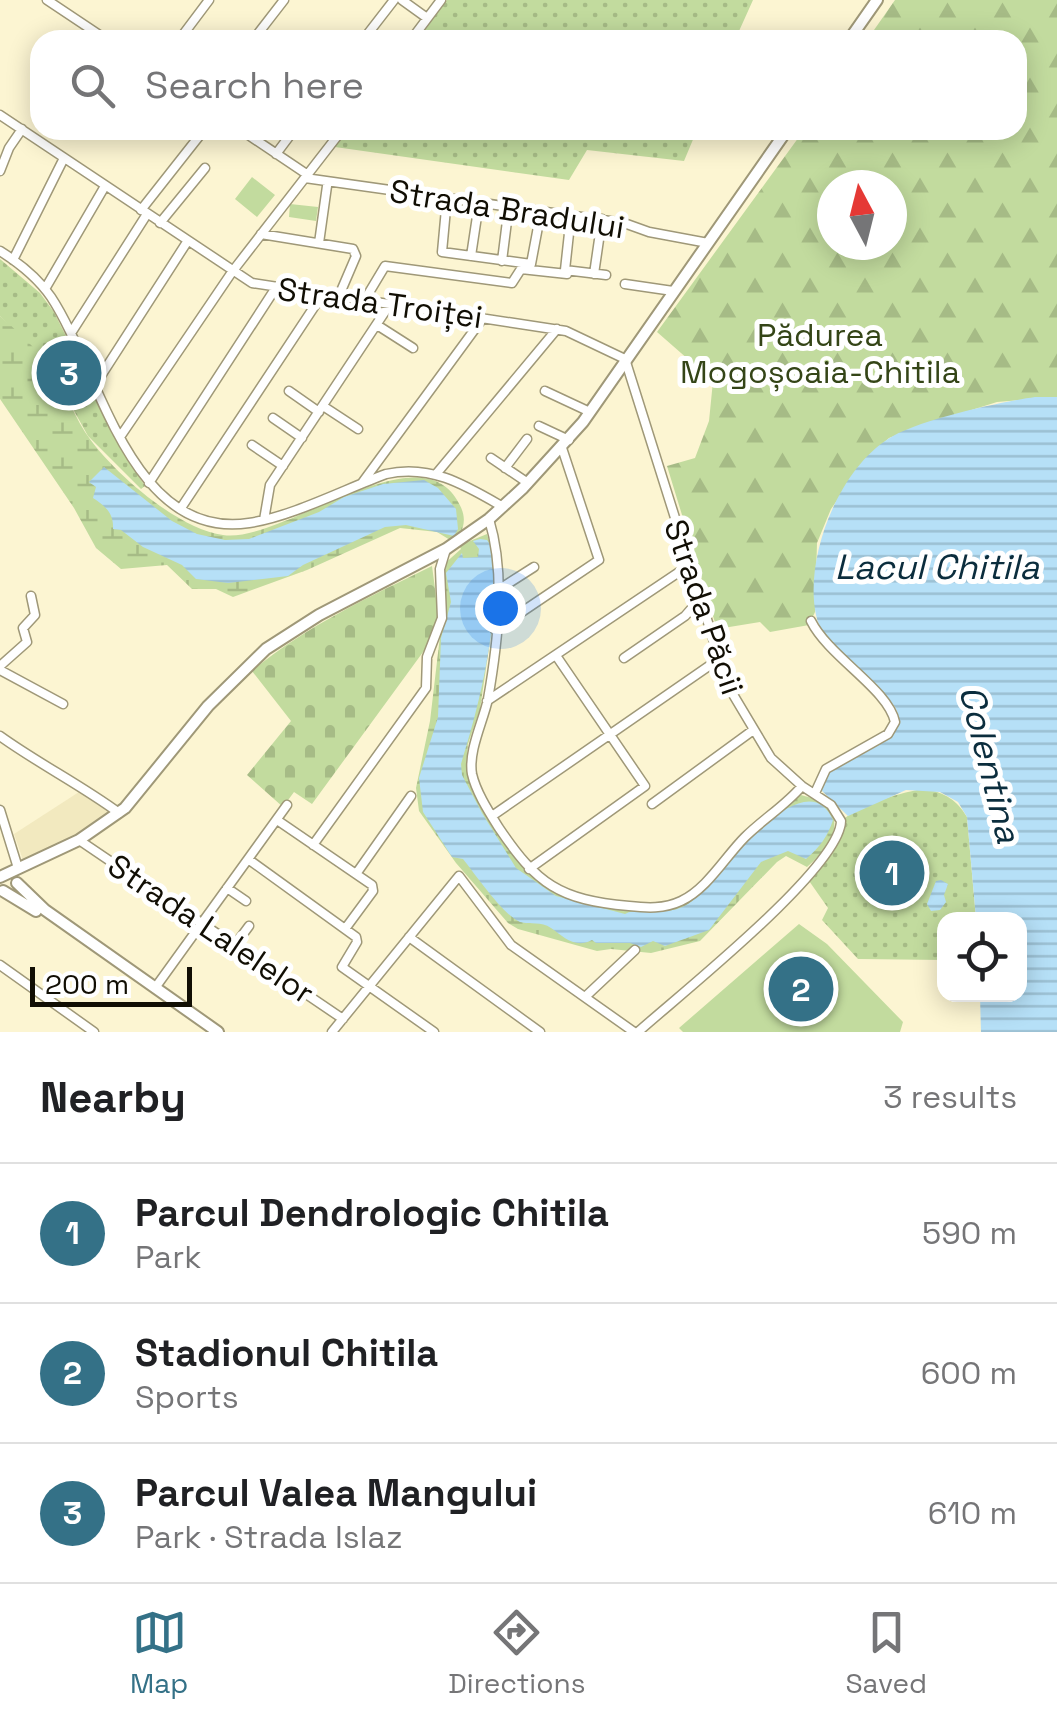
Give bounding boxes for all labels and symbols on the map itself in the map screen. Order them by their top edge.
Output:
north arrow [817,170,907,260]
street label: Strada Bradului [387,171,627,247]
street label: Strada Troiței [275,269,485,337]
park label: Pădurea Mogoșoaia-Chitila [680,315,960,392]
pin: 3 [36,336,102,410]
street label: Strada Păcii [655,514,753,700]
water label: Lacul Chitila [835,545,1040,589]
your location [475,583,526,634]
water label: Colentina [949,681,1031,848]
pin: 1 [860,836,924,910]
street label: Strada Lalelelor [100,845,322,1013]
pin: 2 [768,952,834,1026]
scale bar [30,962,192,1006]

